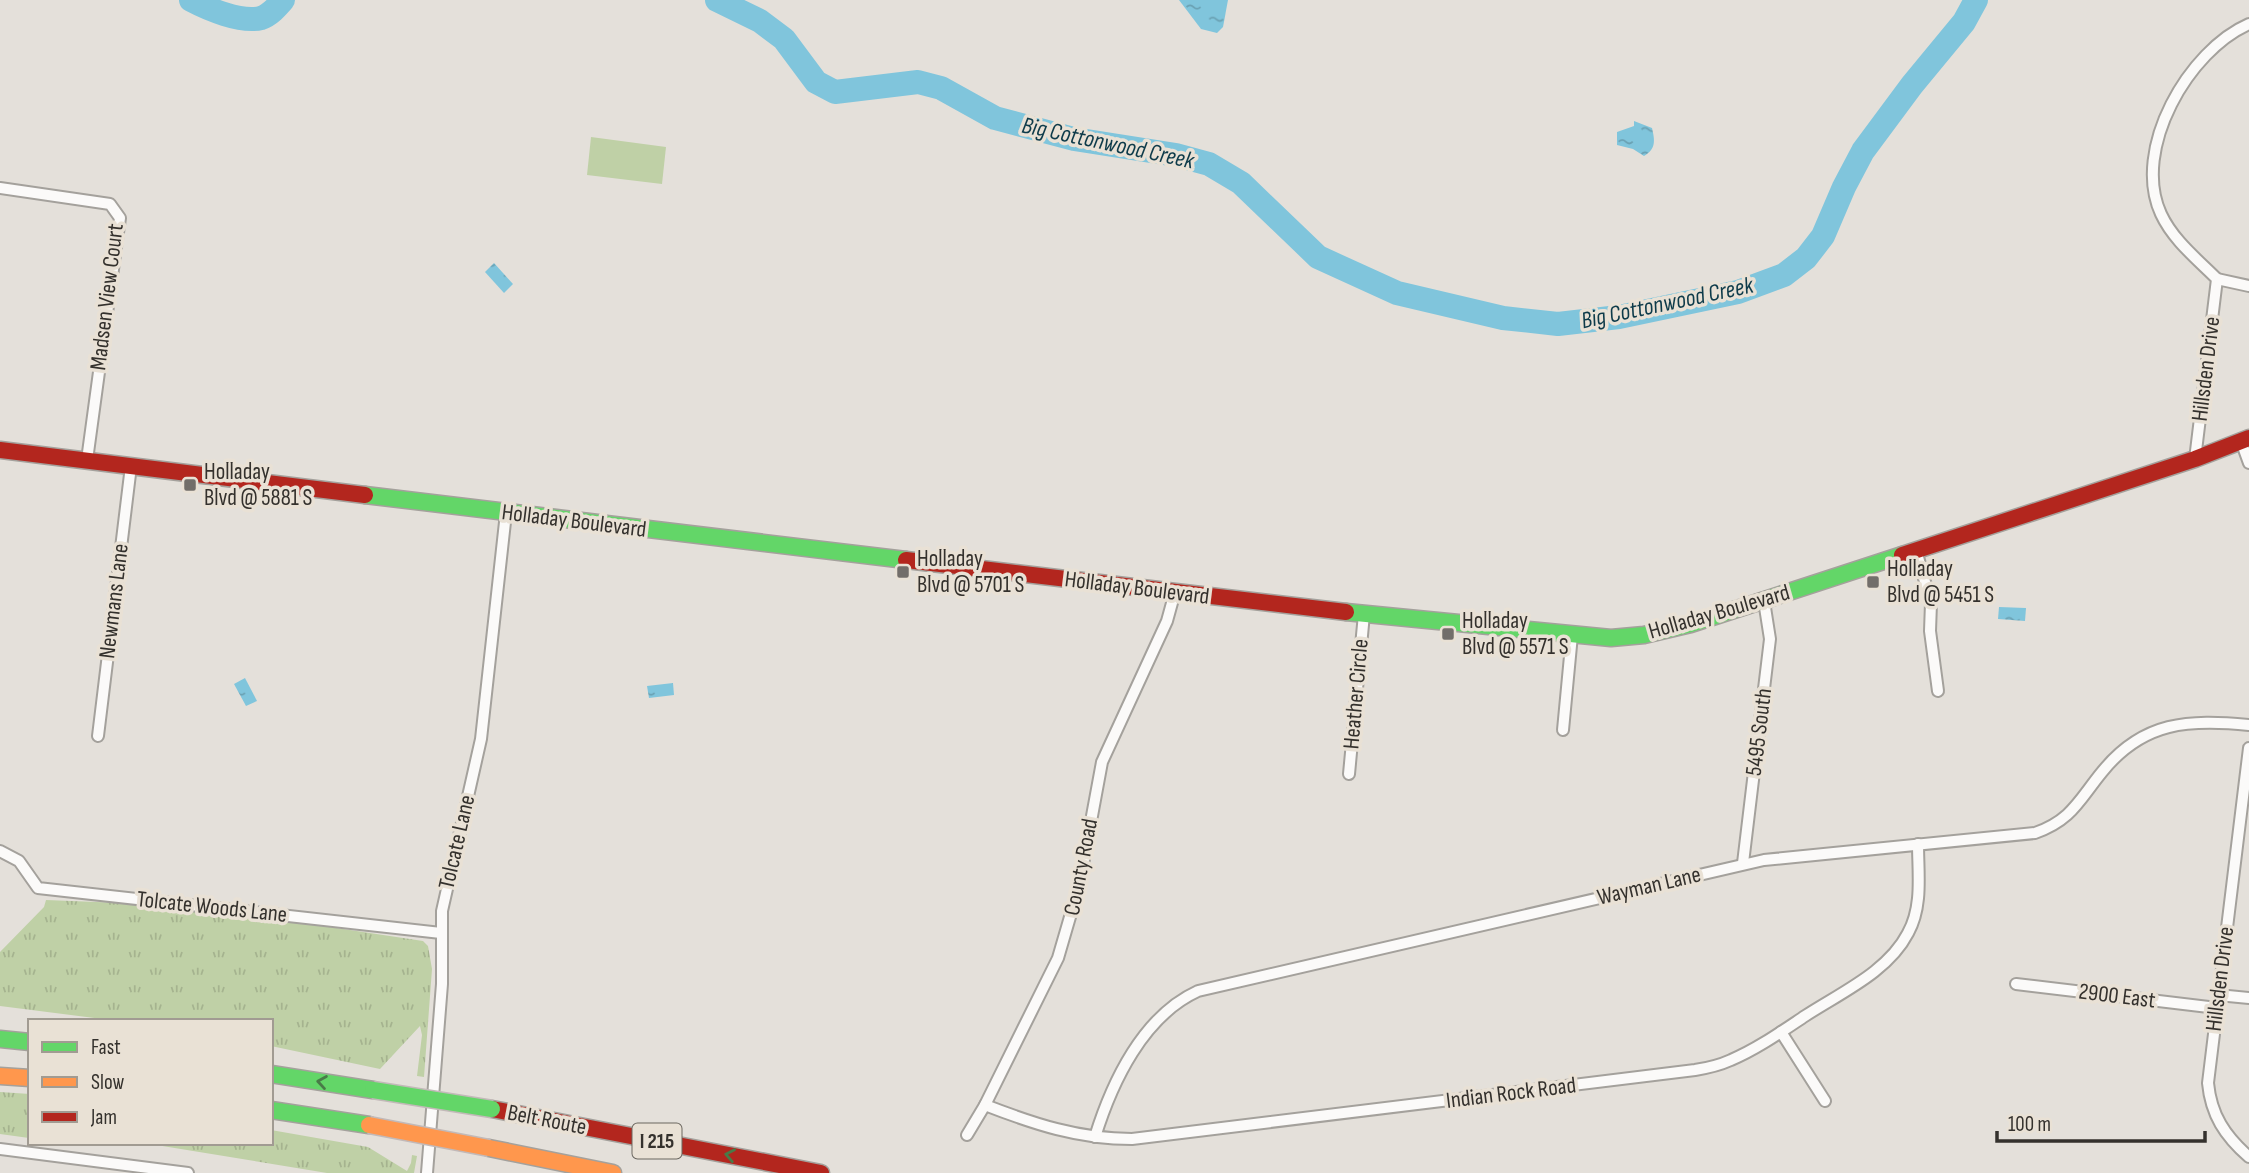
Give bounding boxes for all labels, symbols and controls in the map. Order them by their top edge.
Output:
water label: Big Cottonwood Creek [1019,111,1198,176]
street label: Madsen View Court [84,222,130,372]
water label: Big Cottonwood Creek [1578,270,1757,335]
street label: Hillsden Drive [2186,315,2226,423]
place label: Holladay Blvd @ 5881 S [204,458,312,512]
marker: Holladay Blvd @ 5881 S [182,477,198,493]
street label: Holladay Boulevard [500,498,648,544]
street label: Newmans Lane [93,542,135,660]
place label: Holladay Blvd @ 5701 S [917,545,1024,599]
place label: Holladay Blvd @ 5451 S [1887,555,1994,609]
marker: Holladay Blvd @ 5701 S [895,564,911,580]
street label: Holladay Boulevard [1063,565,1211,611]
marker: Holladay Blvd @ 5451 S [1865,574,1881,590]
street label: Holladay Boulevard [1645,578,1793,646]
place label: Holladay Blvd @ 5571 S [1462,607,1569,661]
marker: Holladay Blvd @ 5571 S [1440,626,1456,642]
street label: Heather Circle [1337,638,1375,750]
street label: 5495 South [1740,687,1778,777]
street label: Tolcate Lane [433,792,481,892]
street label: County Road [1058,816,1104,918]
street label: Wayman Lane [1594,860,1704,912]
street label: Tolcate Woods Lane [136,885,288,929]
street label: Hillsden Drive [2200,925,2240,1033]
street label: 2900 East [2077,977,2157,1015]
legend [28,1019,273,1145]
text: Fast [91,1035,121,1060]
text: Slow [91,1070,125,1095]
street label: Indian Rock Road [1444,1071,1578,1115]
one-way arrow [316,1075,328,1090]
street label: Belt Route [505,1099,589,1141]
scale bar [1997,1100,2205,1144]
text: Jam [90,1105,117,1130]
text: 100 m [2008,1112,2051,1137]
road number: I 215 [632,1124,682,1158]
one-way arrow [724,1149,736,1164]

